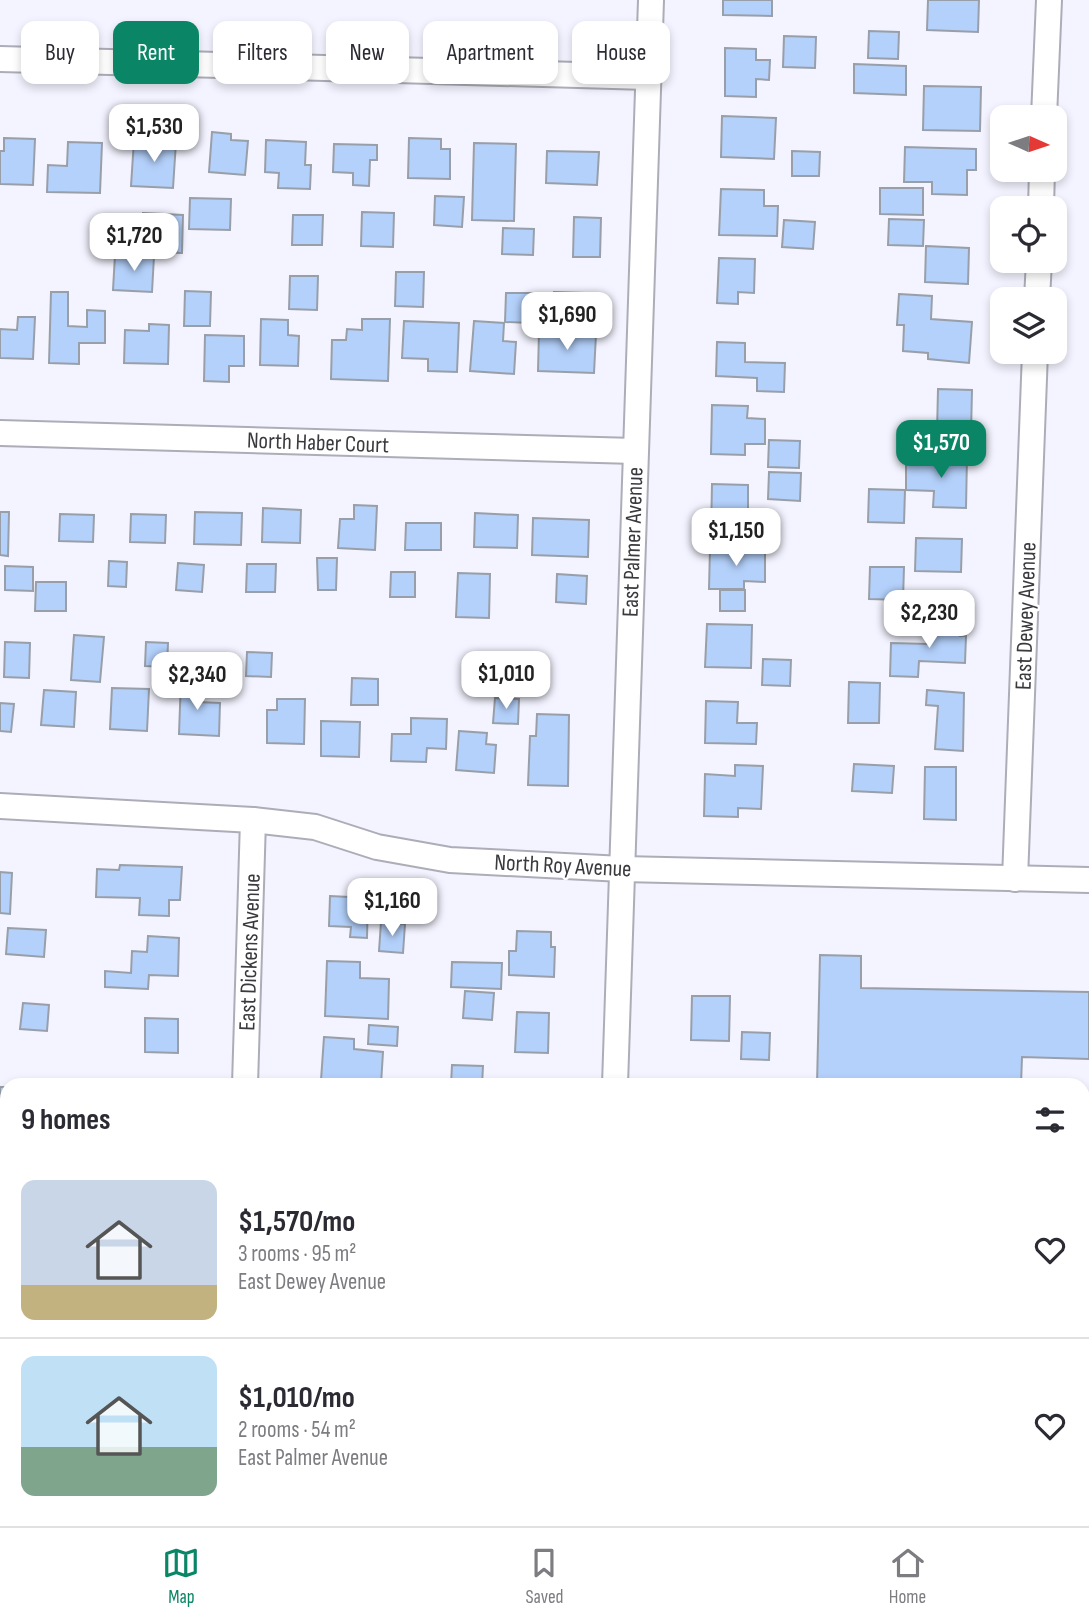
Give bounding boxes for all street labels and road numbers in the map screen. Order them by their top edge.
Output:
street label: North Haber Court [246,427,390,459]
street label: East Palmer Avenue [616,467,650,617]
street label: East Dewey Avenue [1009,542,1043,691]
street label: North Roy Avenue [494,848,632,884]
street label: East Dickens Avenue [233,873,267,1031]

